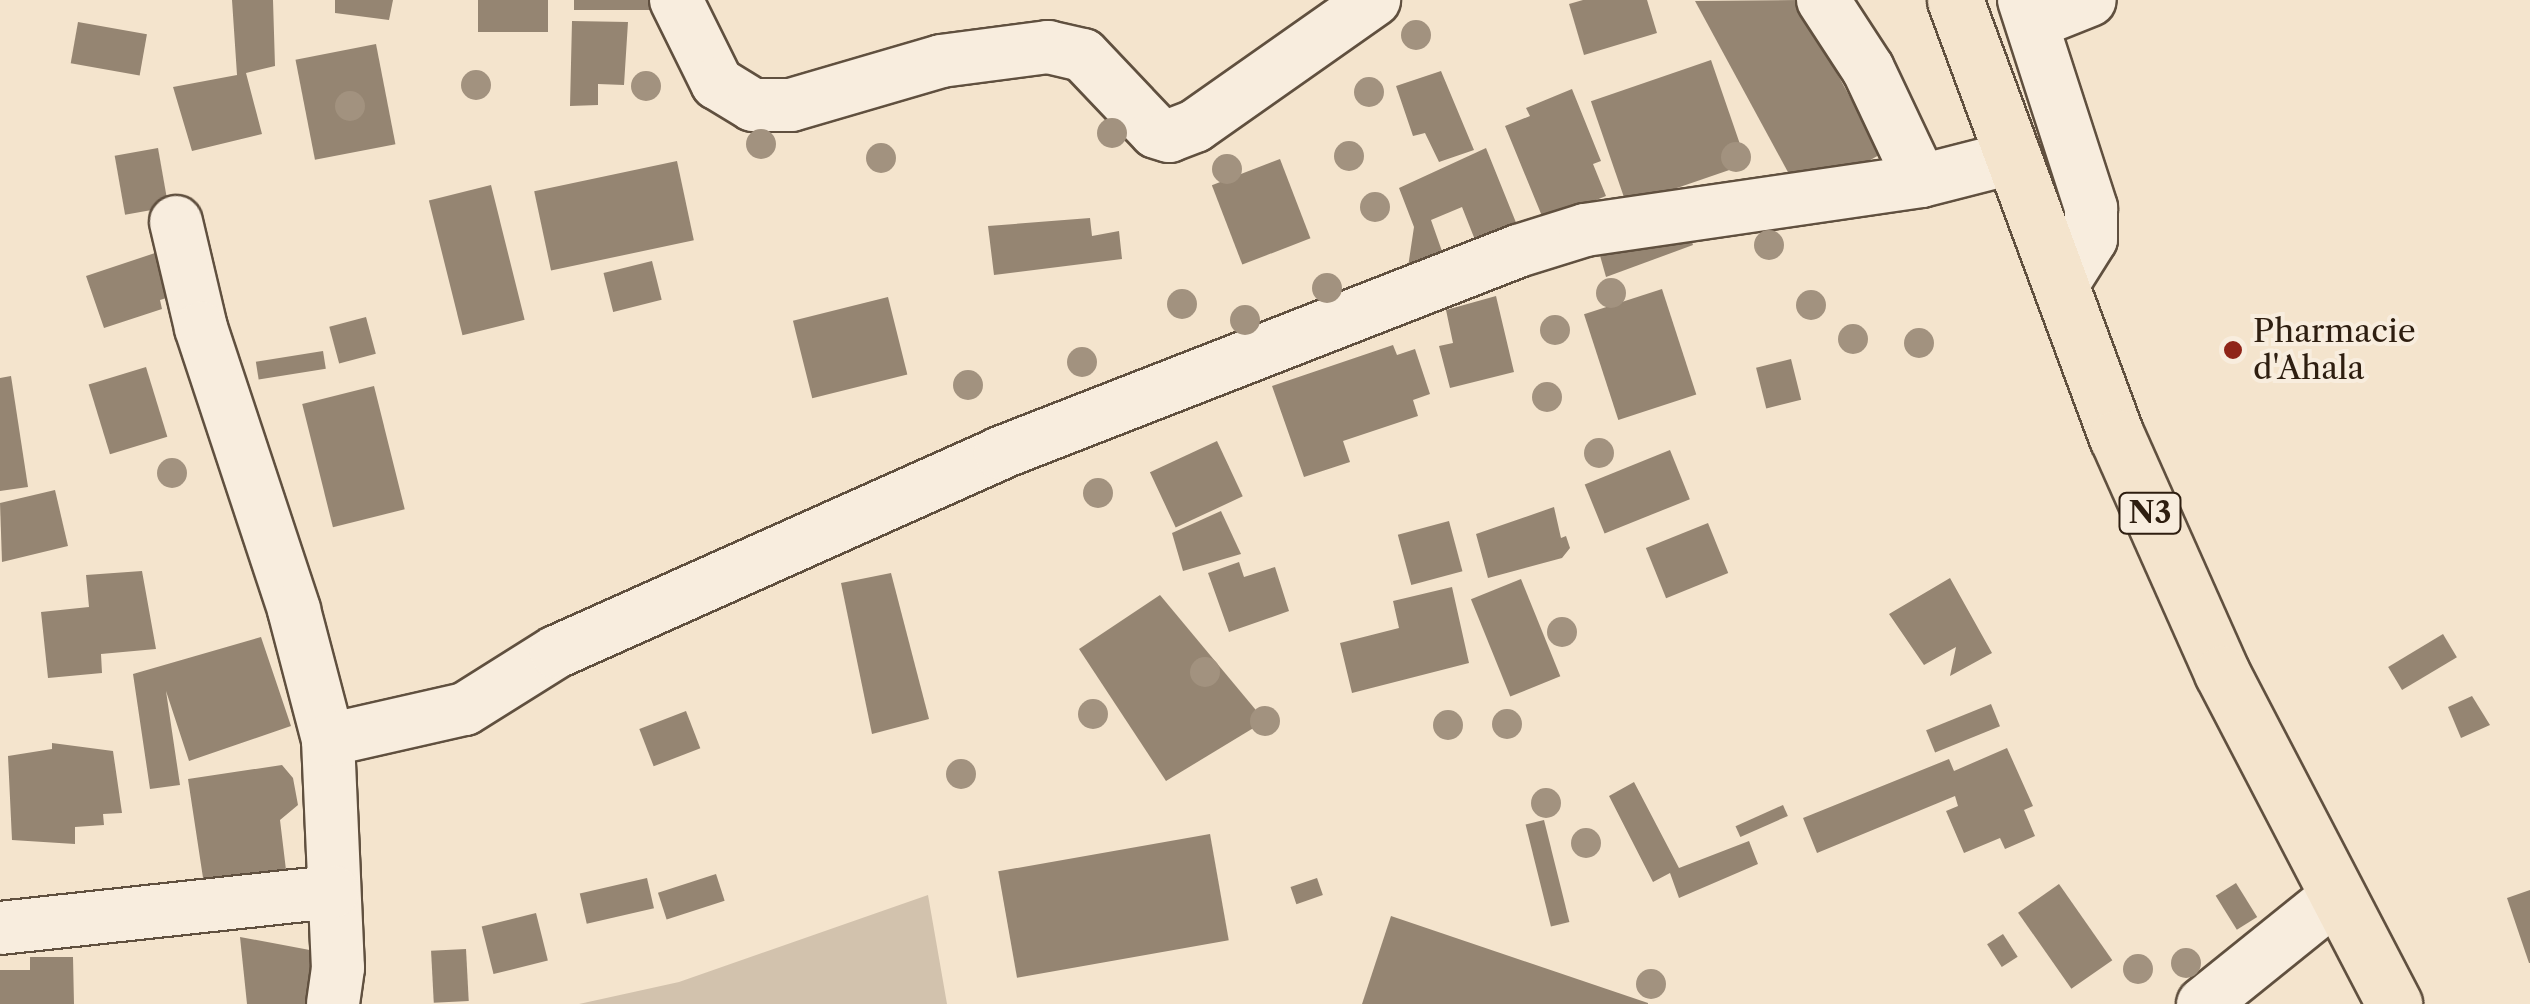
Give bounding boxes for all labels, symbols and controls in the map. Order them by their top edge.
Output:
place label: Pharmacie d'Ahala [2253,313,2416,388]
marker: Pharmacie d'Ahala [2222,339,2244,361]
road number: N3 [2118,488,2182,538]

